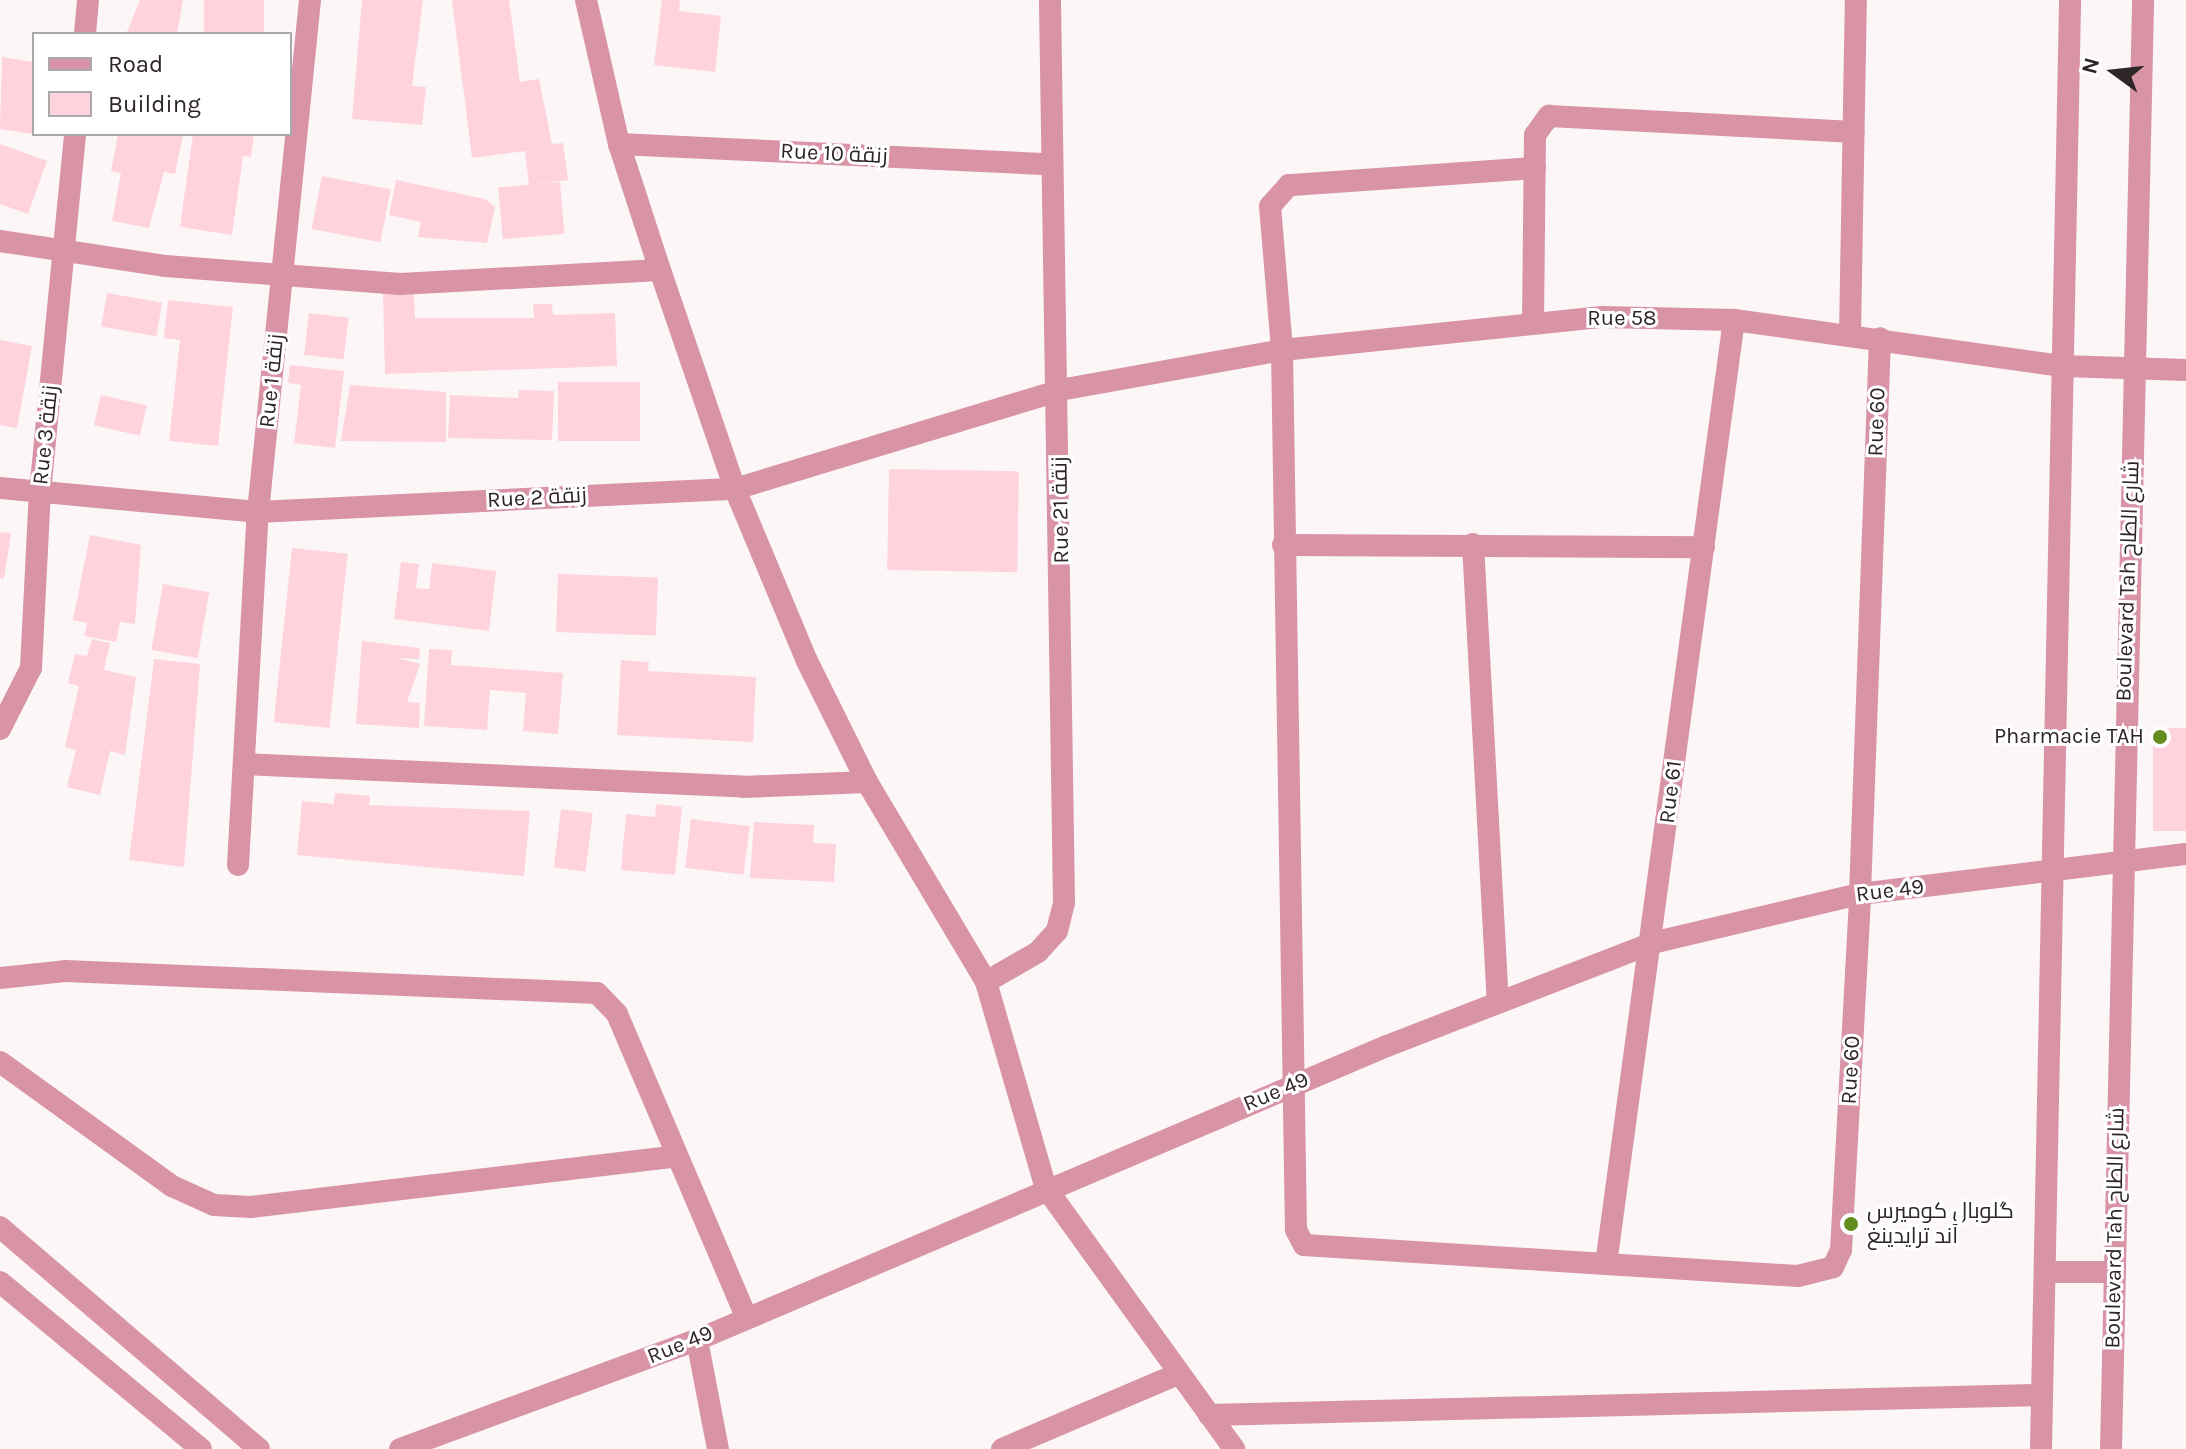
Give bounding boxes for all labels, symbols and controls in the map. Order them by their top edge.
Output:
legend [32,32,292,136]
north arrow [2074,32,2154,112]
text: Road [108,50,163,78]
text: N [2076,55,2105,77]
text: Building [108,90,201,118]
street label: Rue 10 زنقة [780,138,888,170]
street label: Rue 58 [1587,306,1657,332]
street label: Rue 1 زنقة [254,333,290,429]
street label: Rue 3 زنقة [28,384,64,486]
street label: Rue 60 [1863,387,1891,457]
street label: Rue 21 زنقة [1047,456,1075,564]
street label: Boulevard Tah شارع الطاح [2111,460,2145,702]
street label: Rue 2 زنقة [487,482,587,514]
place label: Pharmacie TAH [1994,724,2144,750]
marker: Pharmacie TAH [2151,728,2169,746]
street label: Rue 61 [1654,759,1688,825]
street label: Rue 49 [1854,874,1926,908]
street label: Rue 60 [1836,1035,1866,1105]
street label: Rue 49 [1239,1066,1313,1118]
street label: Boulevard Tah شارع الطاح [2100,1107,2130,1349]
place label: گلوبال كوميرس آند ترايدينغ [1867,1198,2014,1250]
marker: گلوبال كوميرس آند ترايدينغ [1842,1215,1860,1233]
street label: Rue 49 [643,1320,717,1370]

